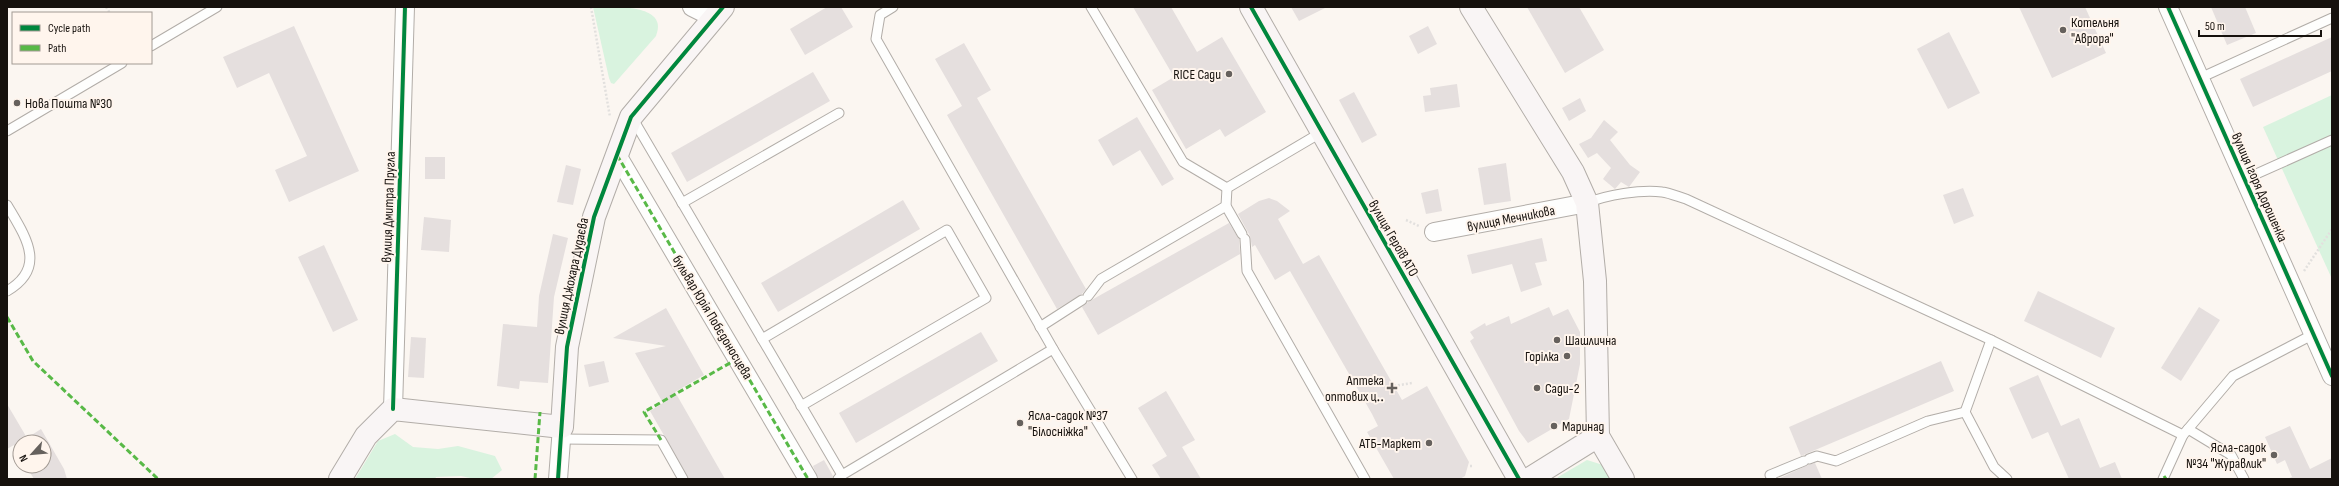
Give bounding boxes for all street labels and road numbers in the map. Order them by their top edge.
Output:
street label: вулиця Ігоря Дорошенка [2228,130,2291,245]
street label: вулиця Дмитра Пругла [378,151,399,263]
street label: вулиця Героїв АТО [1365,197,1422,280]
street label: вулиця Мечникова [1466,202,1556,235]
street label: вулиця Джохара Дудаєва [551,216,592,336]
street label: бульвар Юрія Побєдоносцева [669,252,756,382]

